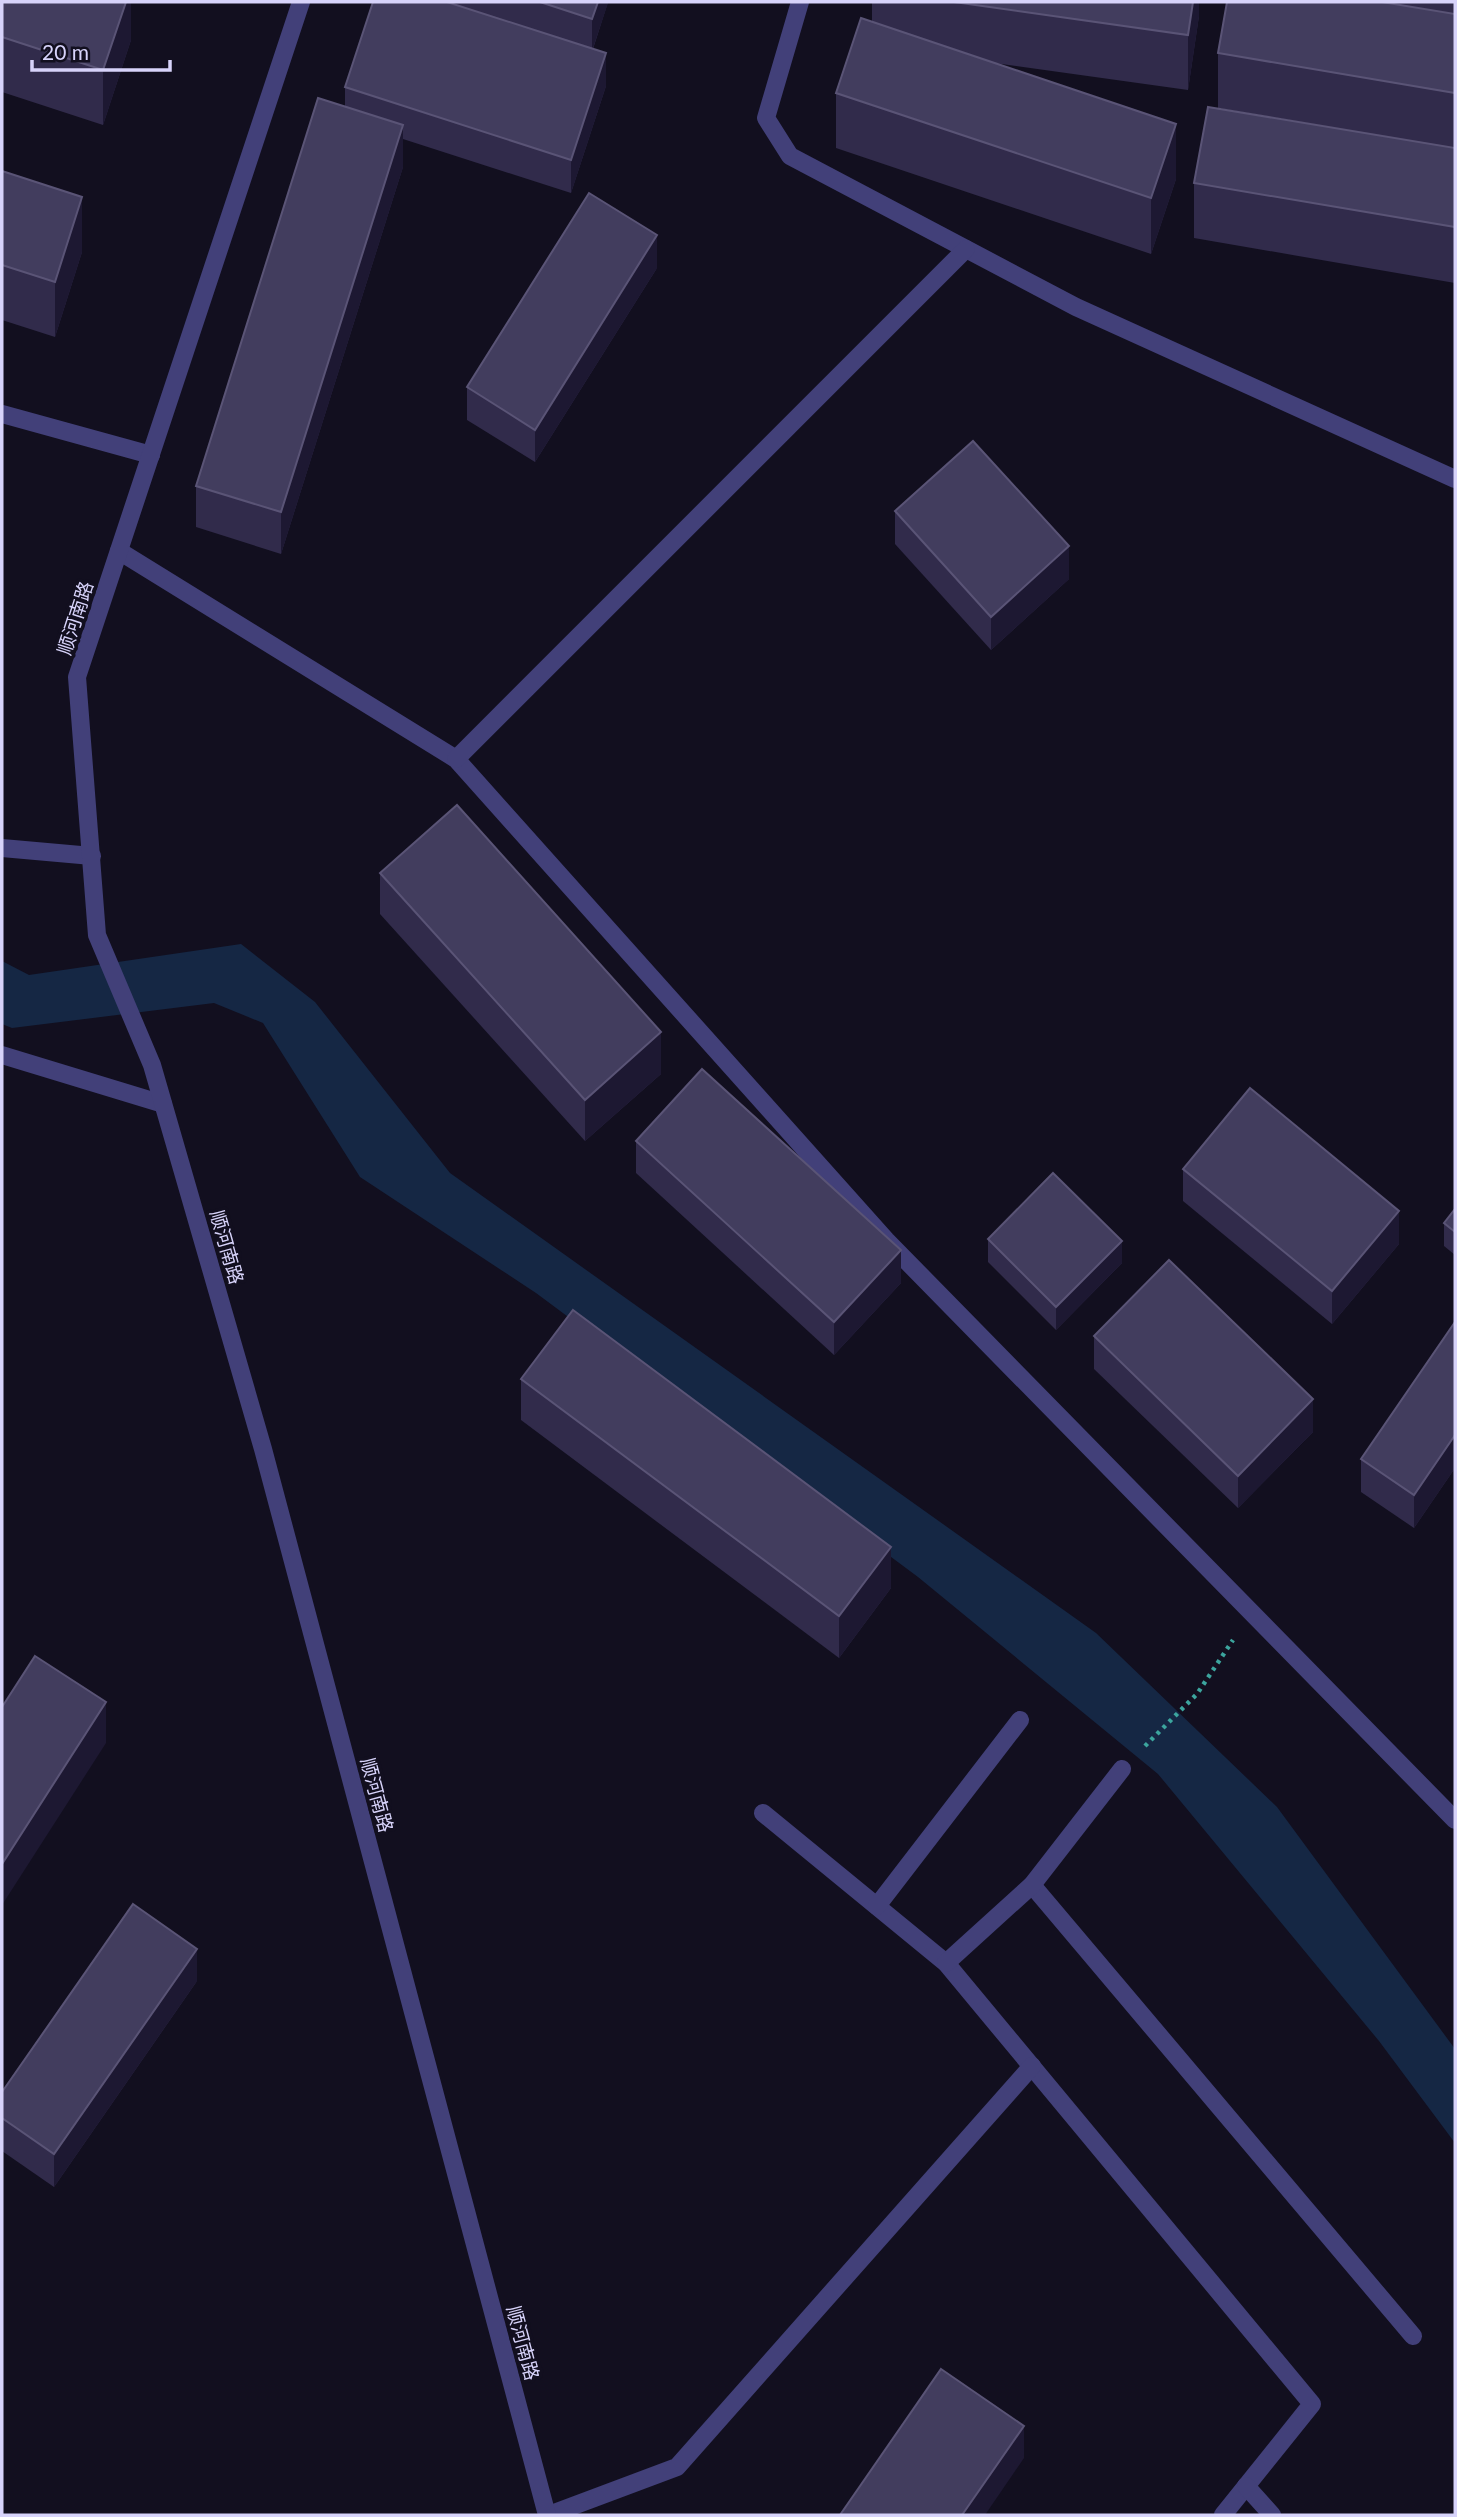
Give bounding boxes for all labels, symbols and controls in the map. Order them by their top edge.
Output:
scale bar [32,28,170,72]
text: 20 m [42,39,89,64]
street label: 顺河南路 [52,578,97,658]
street label: 顺河南路 [206,1207,249,1287]
street label: 顺河南路 [357,1755,398,1835]
street label: 顺河南路 [503,2303,544,2383]

